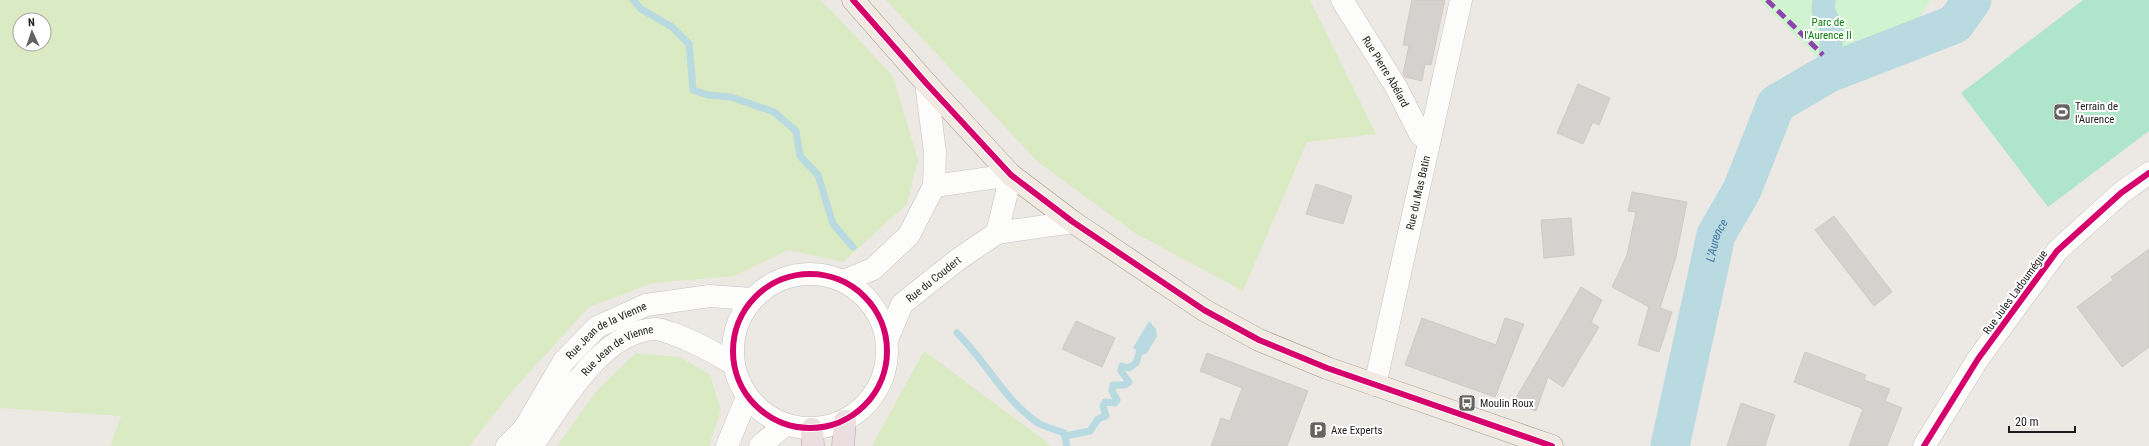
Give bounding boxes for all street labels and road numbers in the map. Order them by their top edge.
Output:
street label: Rue Pierre Abélard [1359,34,1411,110]
street label: Rue du Mas Batin [1404,154,1433,231]
street label: Rue Jules Ladoumégue [1981,248,2050,337]
street label: Rue du Coudert [903,254,964,305]
street label: Rue Jean de la Vienne [563,300,649,362]
street label: Rue Jean de Vienne [579,323,654,379]

